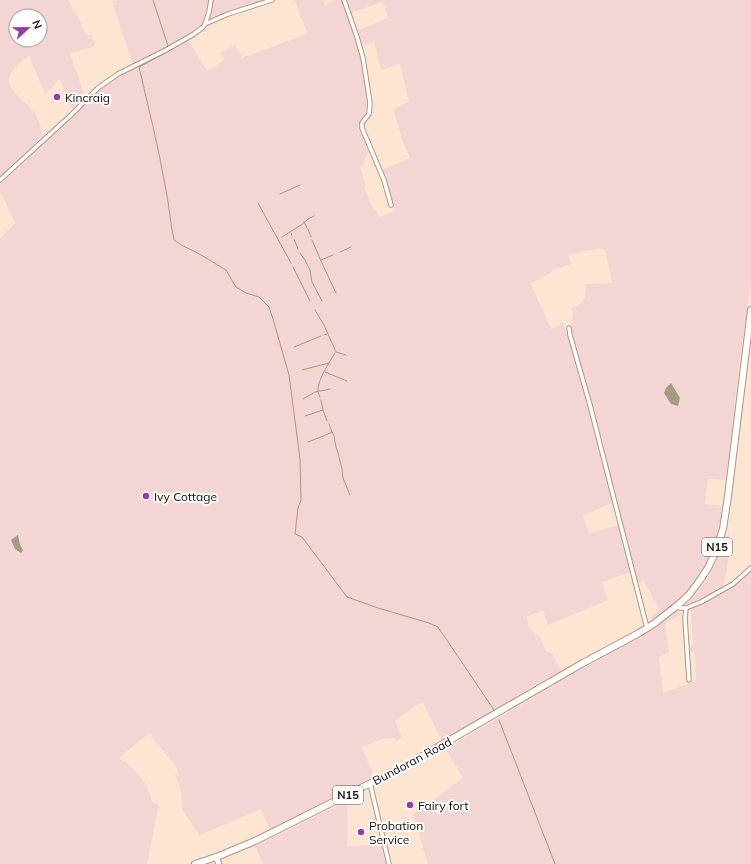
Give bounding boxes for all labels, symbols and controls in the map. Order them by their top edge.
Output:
north arrow [8,8,48,48]
text: N [29,18,45,31]
place label: Kincraig [65,90,110,105]
marker: Kincraig [52,92,62,102]
place label: Ivy Cottage [154,489,217,504]
marker: Ivy Cottage [141,491,151,501]
road number: N15 [702,538,732,556]
street label: Bundoran Road [370,734,454,788]
road number: N15 [333,786,363,804]
place label: Fairy fort [418,798,468,813]
marker: Fairy fort [405,800,415,810]
place label: Probation Service [369,818,423,847]
marker: Probation Service [356,827,366,837]

